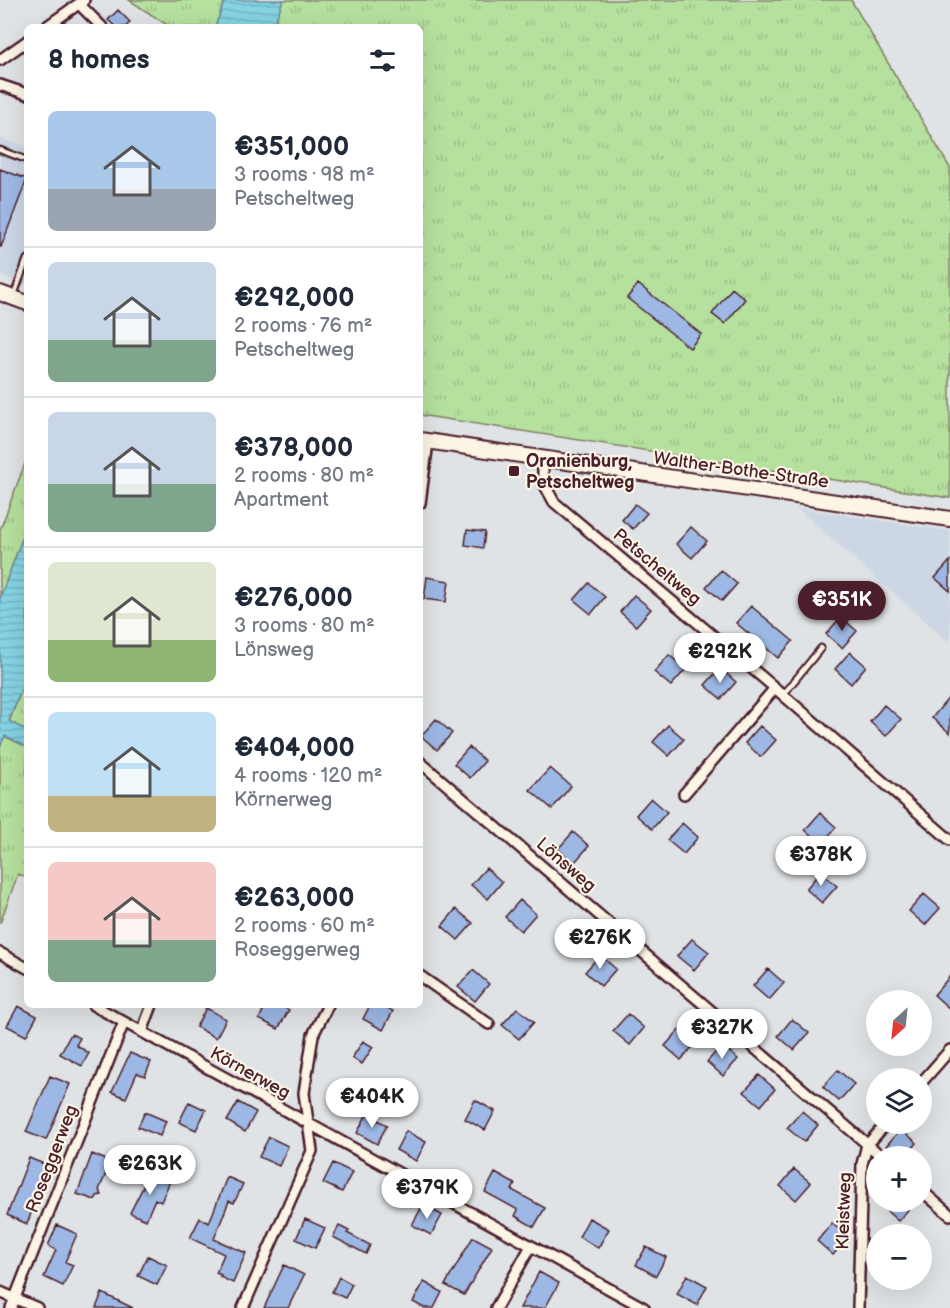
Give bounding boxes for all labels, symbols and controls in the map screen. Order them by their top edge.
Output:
icon: filters [366,44,399,77]
text: 8 homes [48,45,150,76]
text: €351,000 [234,132,349,163]
icon: home [96,135,168,207]
text: 3 rooms · 98 m² [234,163,375,187]
text: Petscheltweg [234,187,354,211]
text: €292,000 [234,283,354,314]
icon: home [96,286,168,358]
text: 2 rooms · 76 m² [234,314,372,338]
text: Petscheltweg [234,338,354,362]
text: €378,000 [234,433,353,464]
icon: home [96,436,168,508]
street label: Walther-Bothe-Straße [652,447,830,493]
place label: Oranienburg, Petscheltweg [526,451,634,493]
text: 2 rooms · 80 m² [234,464,374,488]
marker: Oranienburg, Petscheltweg [507,464,521,478]
text: Apartment [234,488,329,512]
street label: Petscheltweg [609,524,705,610]
pin: €351K [800,581,884,632]
text: €276,000 [234,583,353,614]
icon: home [96,586,168,658]
text: €351K [812,588,872,612]
text: 3 rooms · 80 m² [234,614,375,638]
pin: €292K [678,633,762,684]
text: Lönsweg [234,638,314,662]
text: €292K [688,640,752,664]
text: €404,000 [234,733,355,764]
icon: home [96,736,168,808]
text: 4 rooms · 120 m² [234,764,383,788]
text: Körnerweg [234,788,332,812]
street label: Lönsweg [532,833,600,897]
pin: €378K [779,836,863,887]
text: €378K [789,843,853,867]
text: €263,000 [234,883,354,914]
icon: home [96,886,168,958]
text: 2 rooms · 60 m² [234,914,375,938]
pin: €276K [558,919,642,970]
text: €276K [568,926,632,950]
text: Roseggerweg [234,938,360,962]
north arrow [866,990,932,1056]
map controls [866,990,932,1290]
pin: €327K [680,1009,764,1060]
text: €327K [691,1016,753,1040]
street label: Körnerweg [206,1042,294,1104]
button: layers [866,1068,932,1134]
pin: €404K [330,1078,414,1129]
text: €404K [340,1085,404,1109]
street label: Roseggerweg [22,1102,82,1216]
pin: €263K [108,1145,192,1196]
button: + [866,1146,932,1212]
text: €263K [118,1152,182,1176]
pin: €379K [385,1169,469,1220]
street label: Kleistweg [832,1172,856,1250]
text: €379K [395,1176,459,1200]
button: − [866,1224,932,1290]

